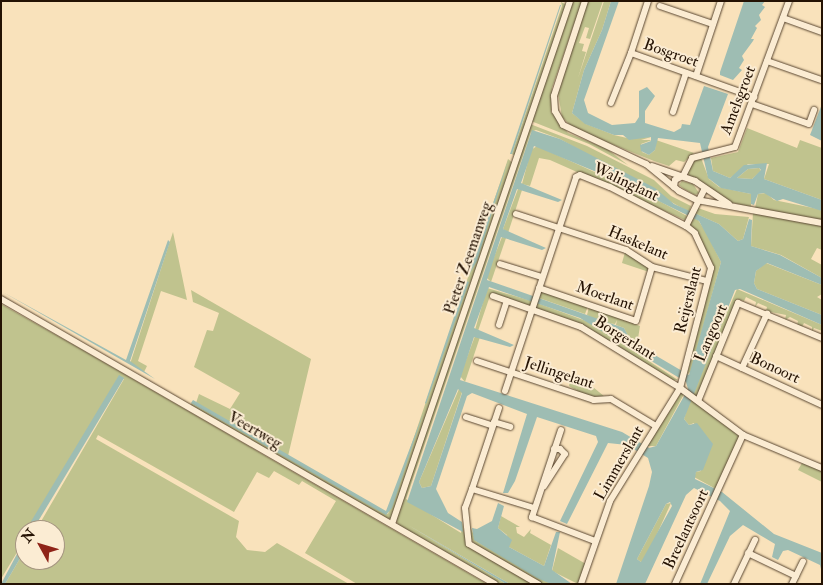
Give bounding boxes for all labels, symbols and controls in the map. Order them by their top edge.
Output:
street label: Bosgroet [641,35,701,71]
street label: Amelsgroet [716,63,760,137]
street label: Walinglant [590,159,662,205]
street label: Pieter Zeemanweg [440,199,496,317]
street label: Haskelant [605,222,671,264]
street label: Reijerslant [670,265,706,335]
street label: Moerlant [574,277,636,315]
street label: Langoort [690,301,732,365]
street label: Borgerlant [591,312,659,364]
street label: Bonoort [747,348,803,388]
street label: Jellingelant [522,353,596,393]
street label: Veertweg [225,407,285,453]
street label: Limmerslant [590,422,648,504]
street label: Breelantsoort [659,486,713,572]
north arrow [15,520,65,570]
text: N [18,526,39,546]

